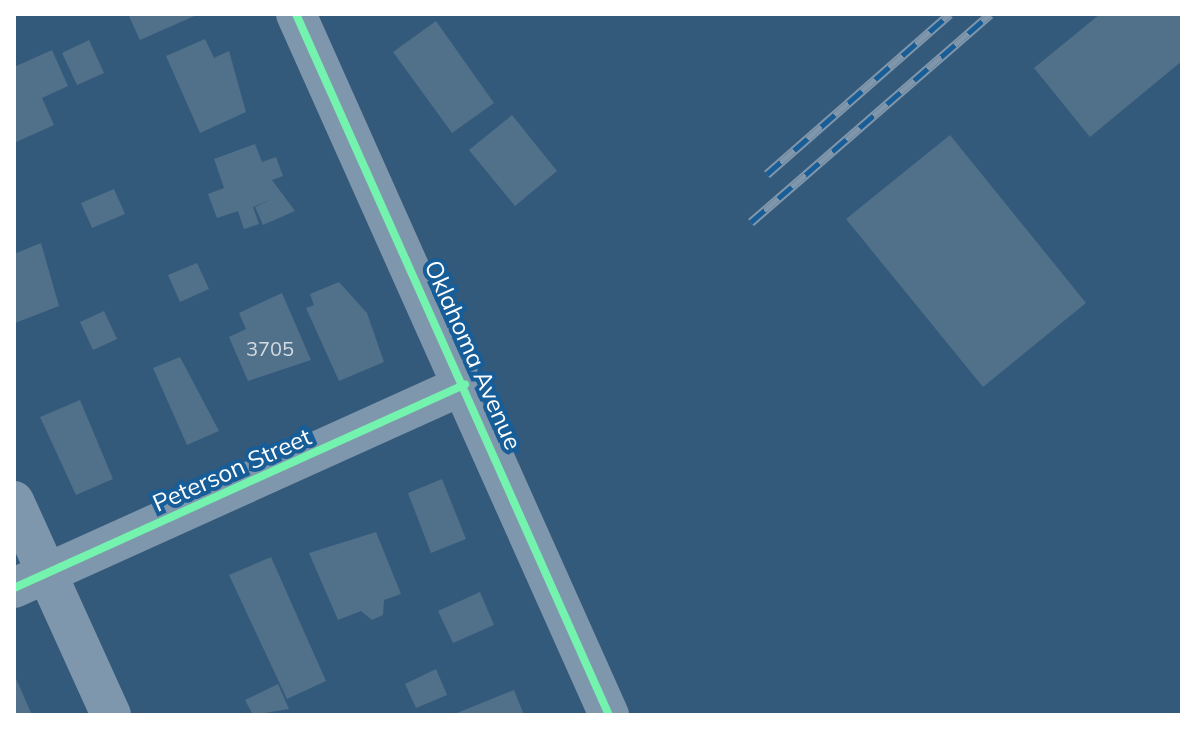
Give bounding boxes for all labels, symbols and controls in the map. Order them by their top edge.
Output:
street label: Oklahoma Avenue [418,256,528,454]
house number: 3705 [246,336,294,360]
street label: Peterson Street [148,422,316,518]

